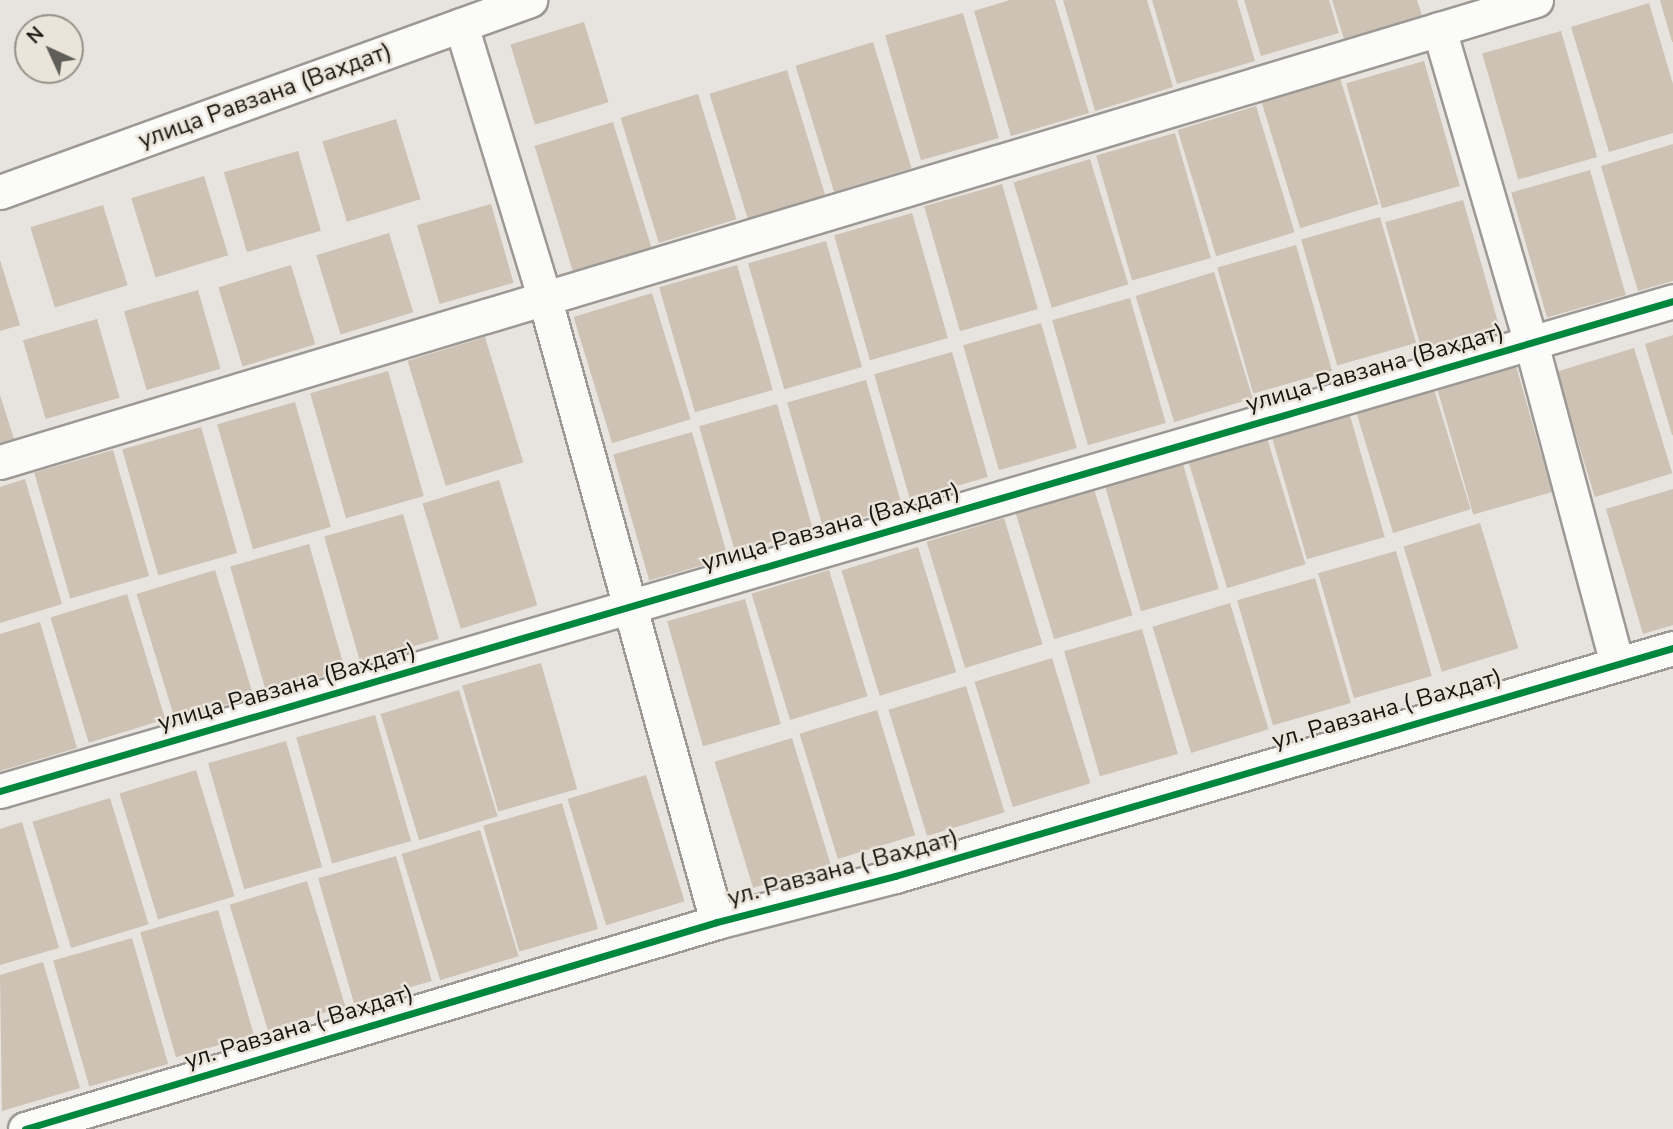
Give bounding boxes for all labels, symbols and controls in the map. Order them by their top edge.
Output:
north arrow [14,14,84,84]
text: N [21,21,50,50]
street label: улица Равзана (Вахдат) [135,37,395,155]
street label: улица Равзана (Вахдат) [1243,317,1507,419]
street label: улица Равзана (Вахдат) [699,476,963,578]
street label: улица Равзана (Вахдат) [155,636,419,738]
street label: ул. Равзана ( Вахдат) [1269,662,1505,756]
street label: ул. Равзана ( Вахдат) [725,823,961,913]
street label: ул. Равзана ( Вахдат) [181,978,417,1076]

